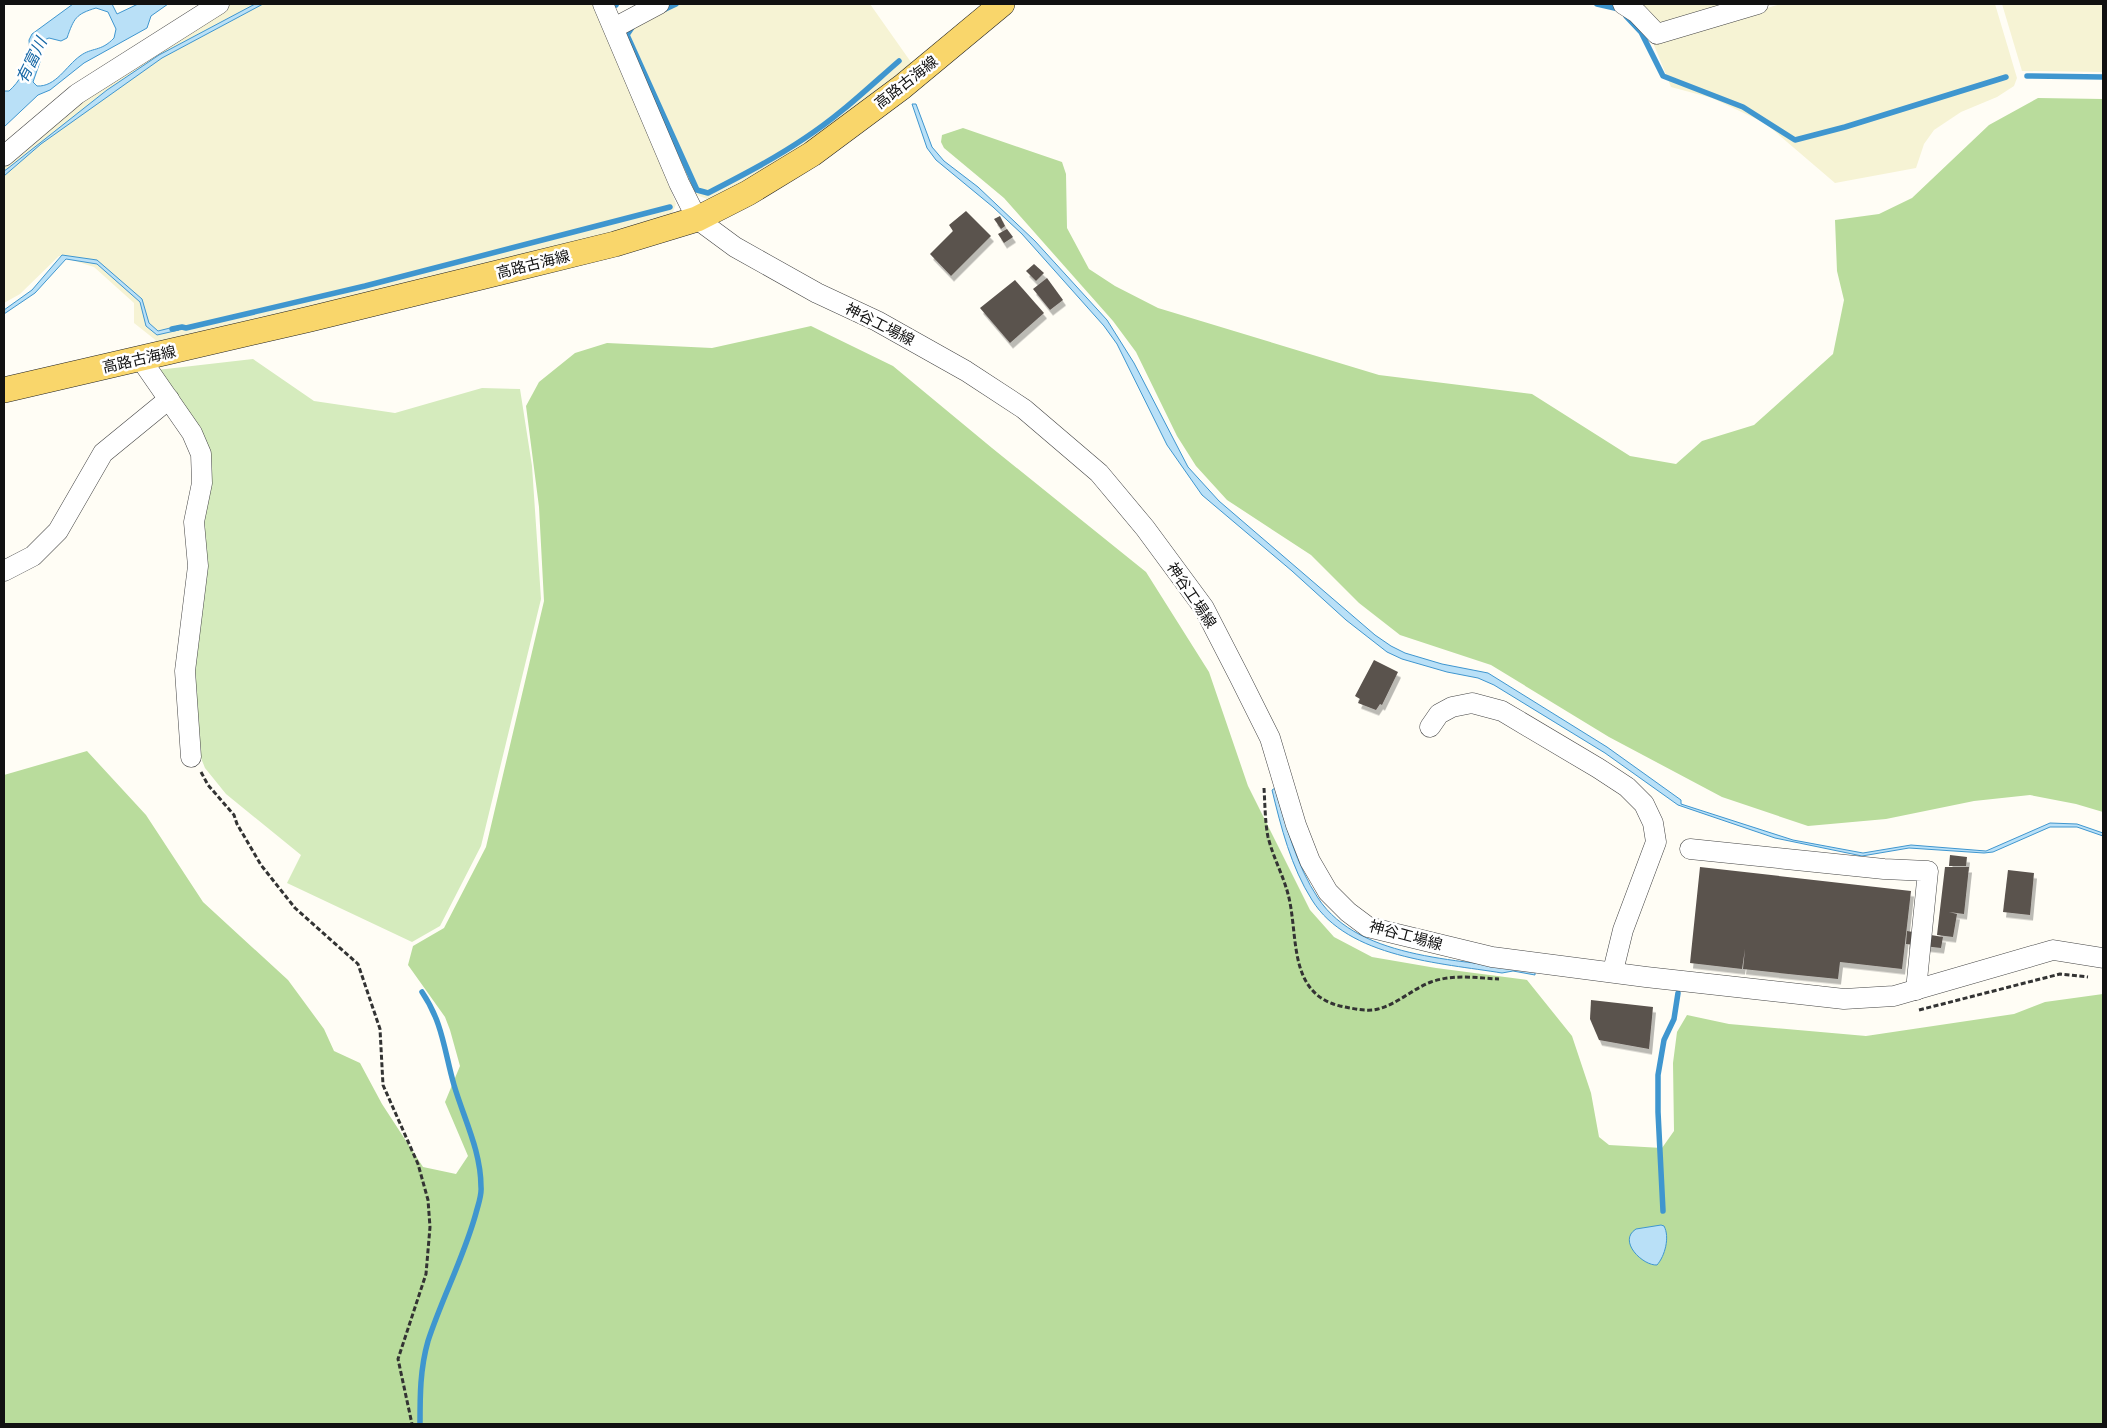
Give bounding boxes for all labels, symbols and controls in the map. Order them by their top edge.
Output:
water label: 有富川 [11,32,52,86]
street label: 高路古海線 [870,51,942,113]
street label: 高路古海線 [494,245,572,283]
street label: 神谷工場線 [842,298,918,350]
street label: 高路古海線 [100,340,178,378]
street label: 神谷工場線 [1162,558,1222,632]
street label: 神谷工場線 [1367,915,1445,955]

